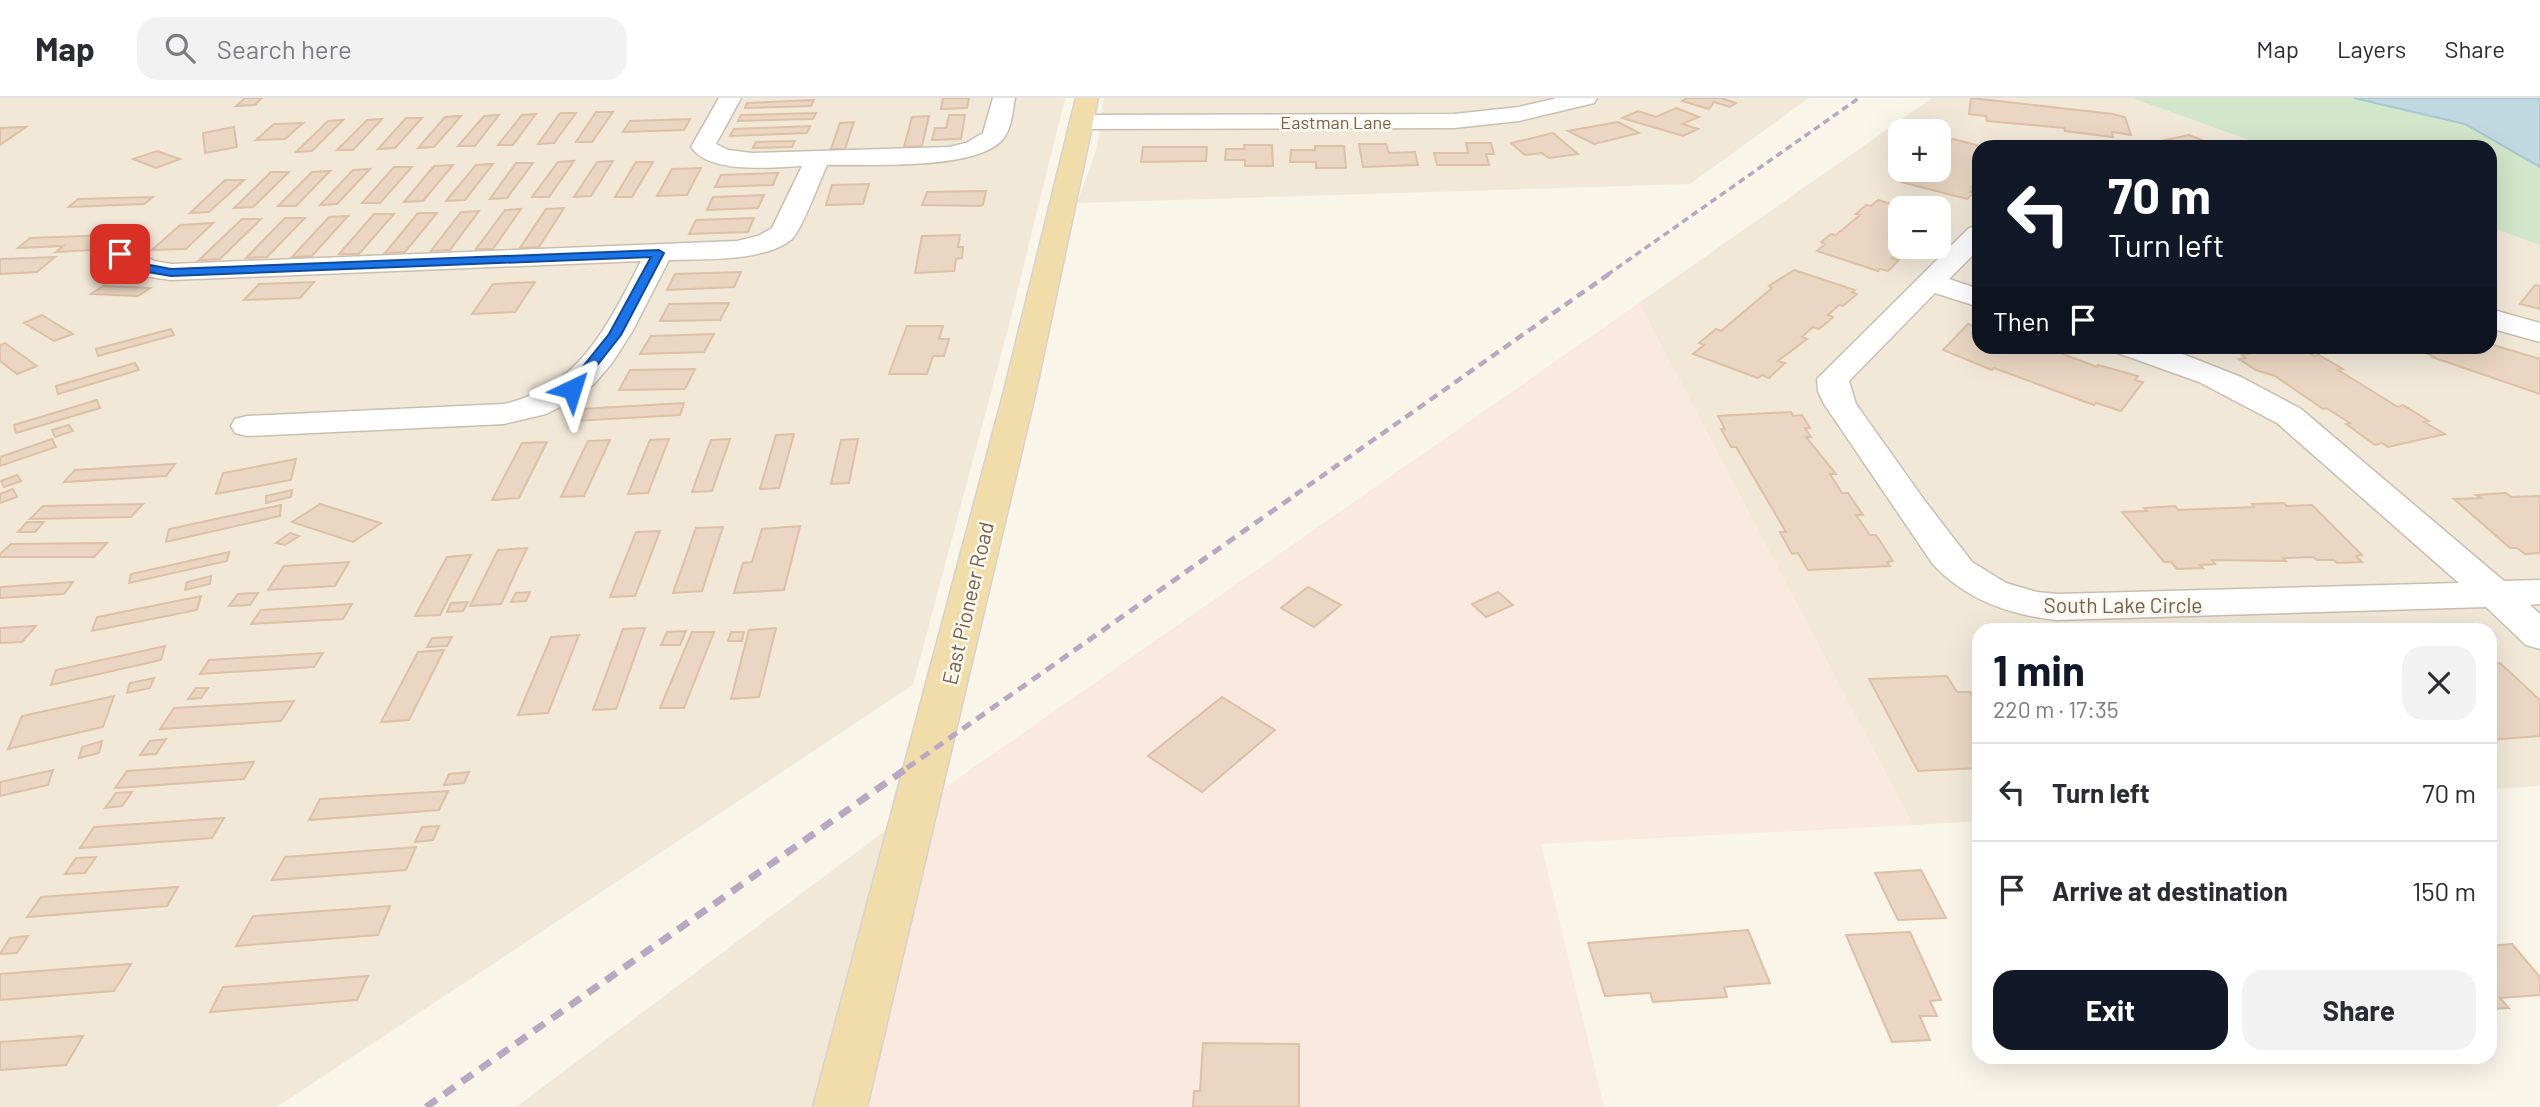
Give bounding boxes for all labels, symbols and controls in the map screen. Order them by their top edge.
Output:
search box [137,17,627,80]
text: Map [35,28,95,68]
icon: search [161,29,199,67]
text: Search here [217,33,352,64]
text: Map [2256,34,2299,63]
text: Layers [2337,34,2406,63]
text: Share [2444,34,2505,63]
street label: Eastman Lane [1280,111,1392,133]
map controls [1888,119,1951,259]
button: + [1888,119,1951,182]
text: 70 m [2108,165,2211,224]
icon: left [1993,168,2084,259]
button: − [1888,196,1951,259]
pin [90,224,150,284]
text: Turn left [2108,225,2225,263]
icon: arrive [101,235,139,273]
icon: arrive [2064,301,2102,339]
text: Then [1993,305,2050,336]
position arrow [535,352,609,426]
street label: East Pioneer Road [936,519,998,687]
street label: South Lake Circle [2044,592,2202,617]
text: 1 min [1993,644,2085,694]
button: close [2402,646,2476,720]
text: 220 m · 17:35 [1993,695,2119,723]
icon: left [1993,773,2031,811]
text: Turn left [2052,777,2150,808]
text: 70 m [2422,777,2476,808]
icon: arrive [1993,871,2031,909]
text: Arrive at destination [2052,875,2288,906]
text: 150 m [2412,875,2476,906]
button: Exit [1993,970,2228,1050]
button: Share [2242,970,2476,1050]

